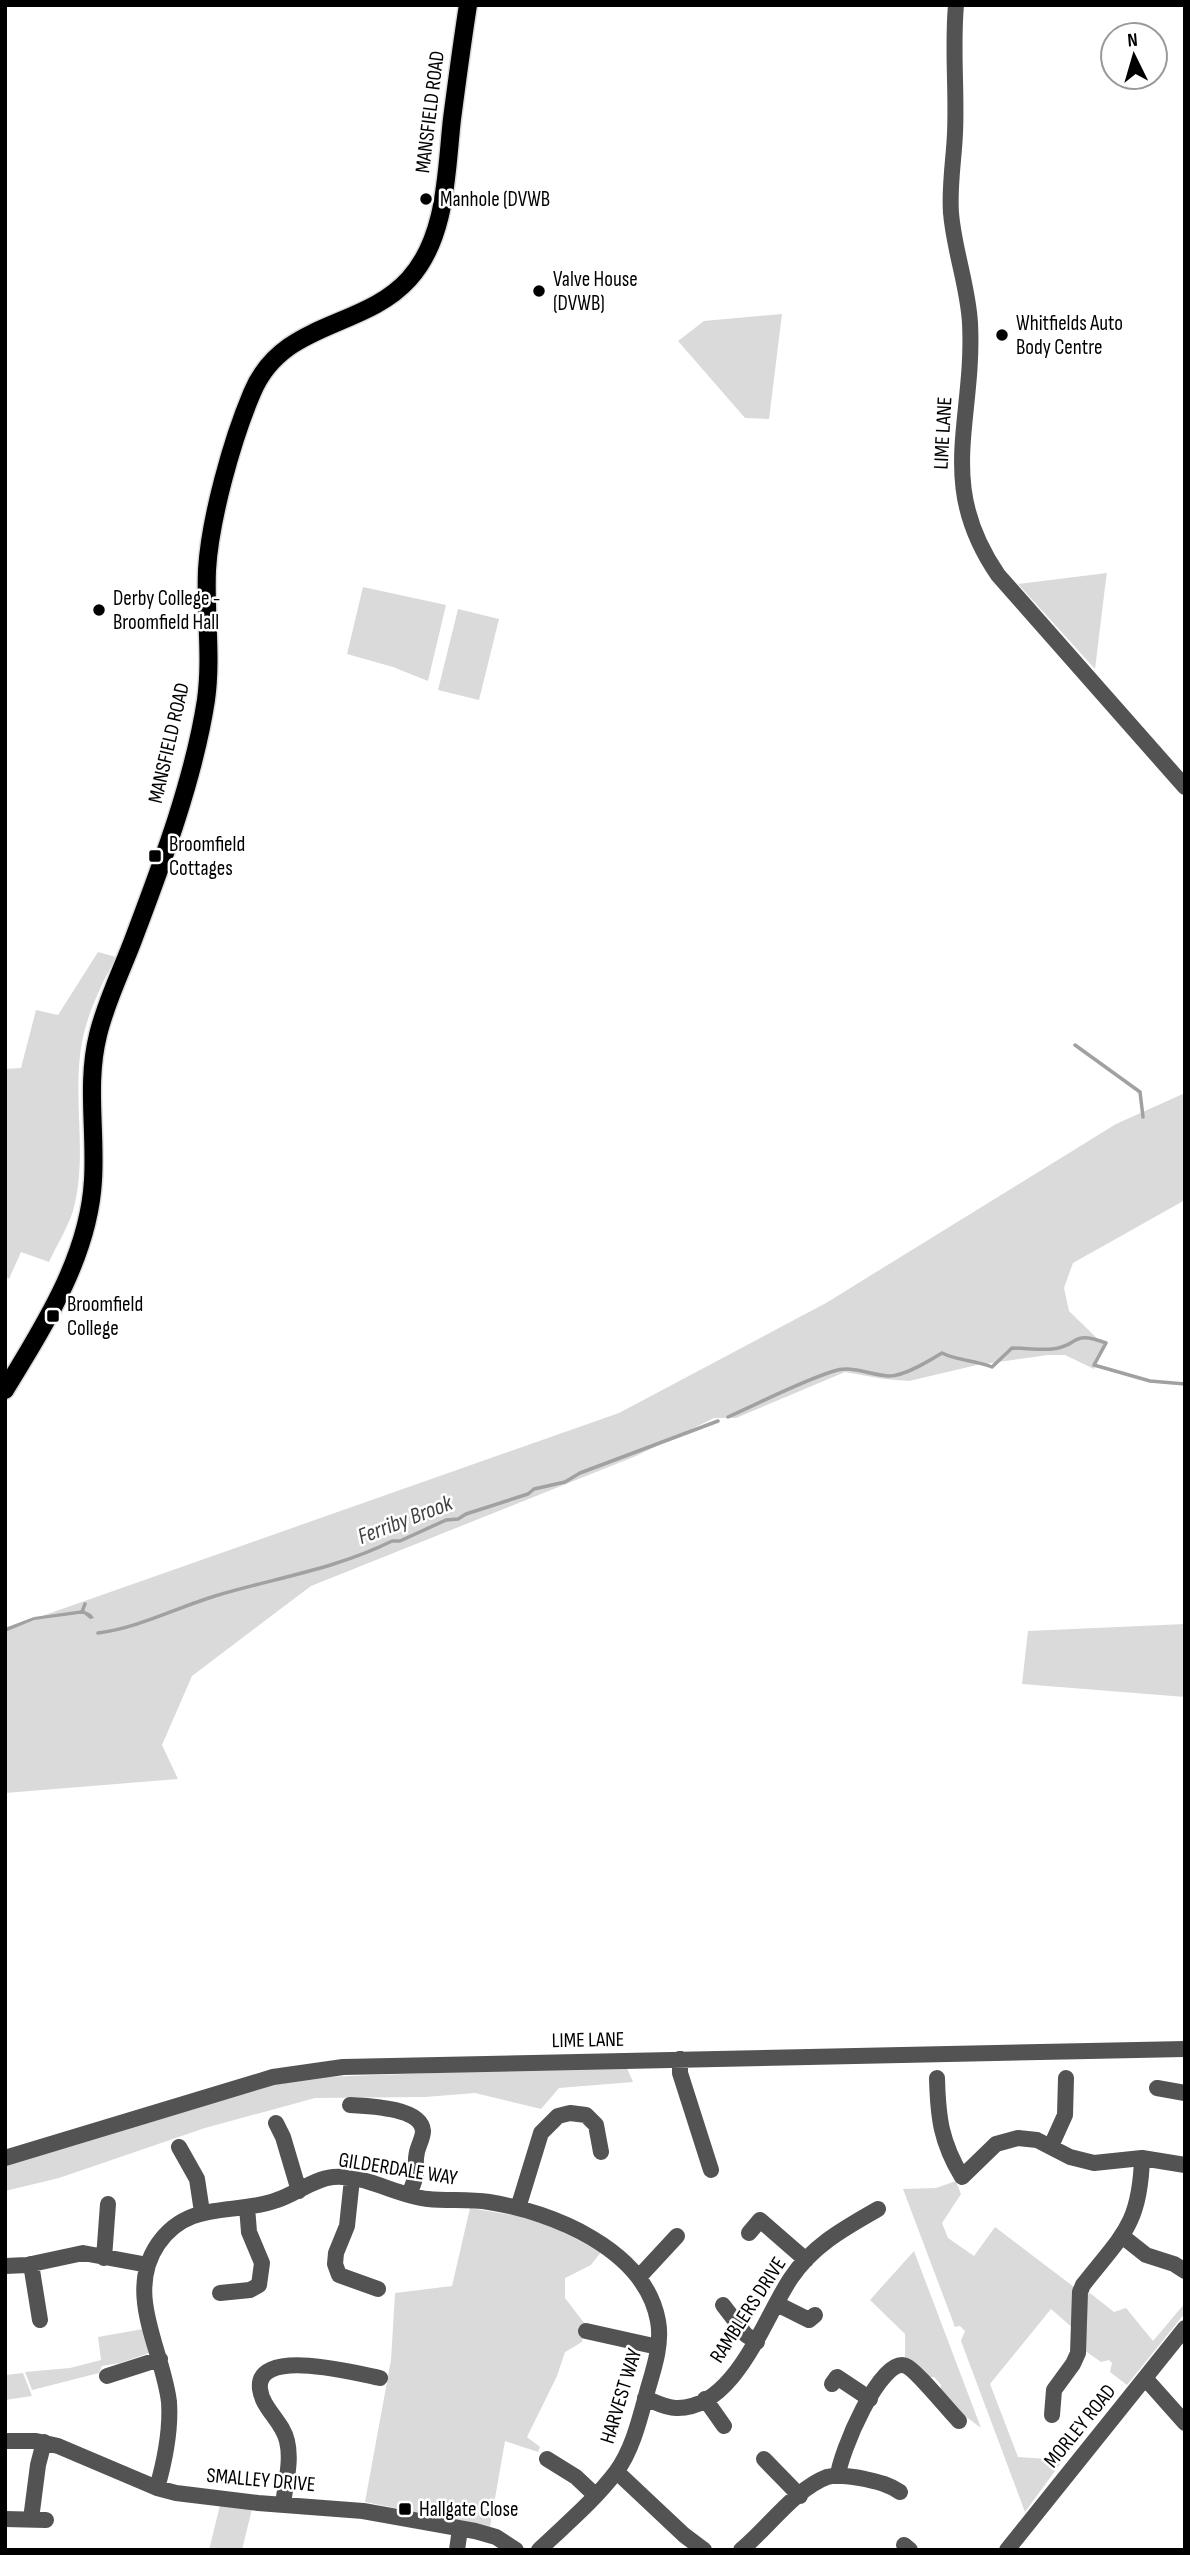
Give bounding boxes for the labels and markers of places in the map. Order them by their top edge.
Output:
place label: Manhole (DVWB [440,187,550,212]
marker: Manhole (DVWB [418,191,434,207]
place label: Valve House (DVWB) [553,267,638,316]
marker: Valve House (DVWB) [531,283,547,299]
place label: Whitfields Auto Body Centre [1016,311,1123,360]
marker: Whitfields Auto Body Centre [994,327,1010,343]
place label: Derby College - Broomfield Hall [113,586,221,635]
marker: Derby College - Broomfield Hall [91,602,107,618]
place label: Broomfield Cottages [169,832,245,881]
marker: Broomfield Cottages [147,848,163,864]
place label: Broomfield College [67,1292,143,1341]
marker: Broomfield College [45,1308,61,1324]
place label: Hallgate Close [419,2497,519,2522]
marker: Hallgate Close [397,2501,413,2517]

